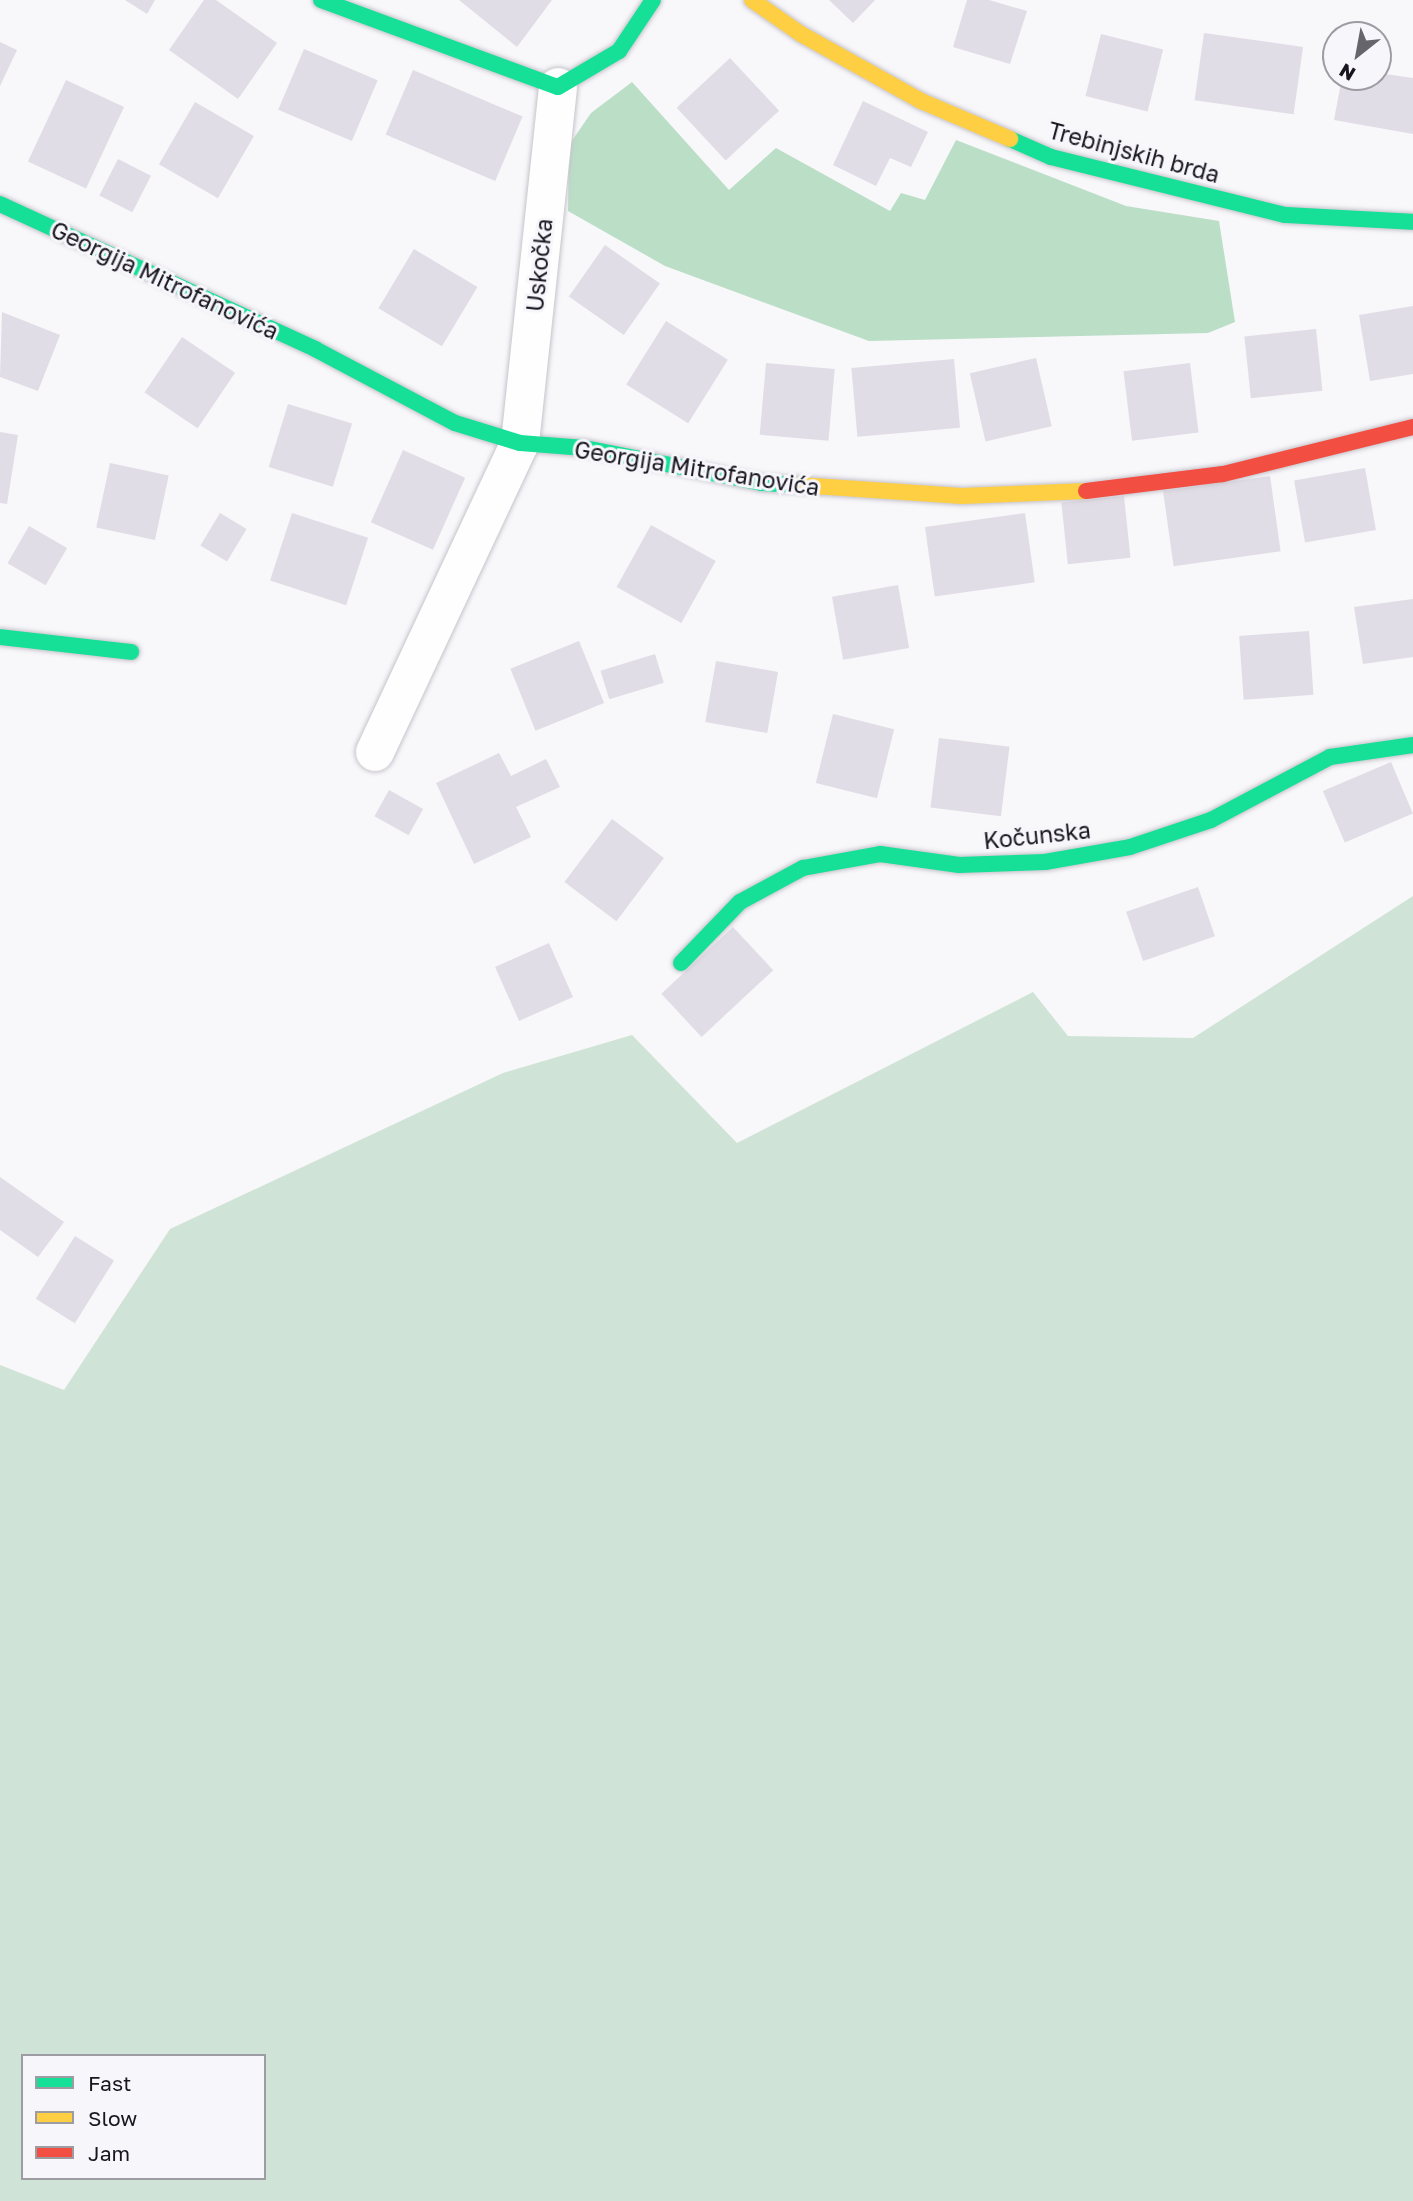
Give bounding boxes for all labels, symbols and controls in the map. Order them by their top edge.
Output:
north arrow [1322,21,1392,91]
text: N [1335,59,1359,86]
street label: Trebinjskih brda [1045,116,1223,188]
street label: Georgija Mitrofanovića [47,215,283,345]
street label: Uskočka [520,217,558,313]
street label: Georgija Mitrofanovića [572,435,822,501]
street label: Kočunska [982,816,1092,854]
legend [21,2054,266,2180]
text: Fast [88,2070,131,2096]
text: Slow [88,2105,137,2131]
text: Jam [88,2140,130,2166]

